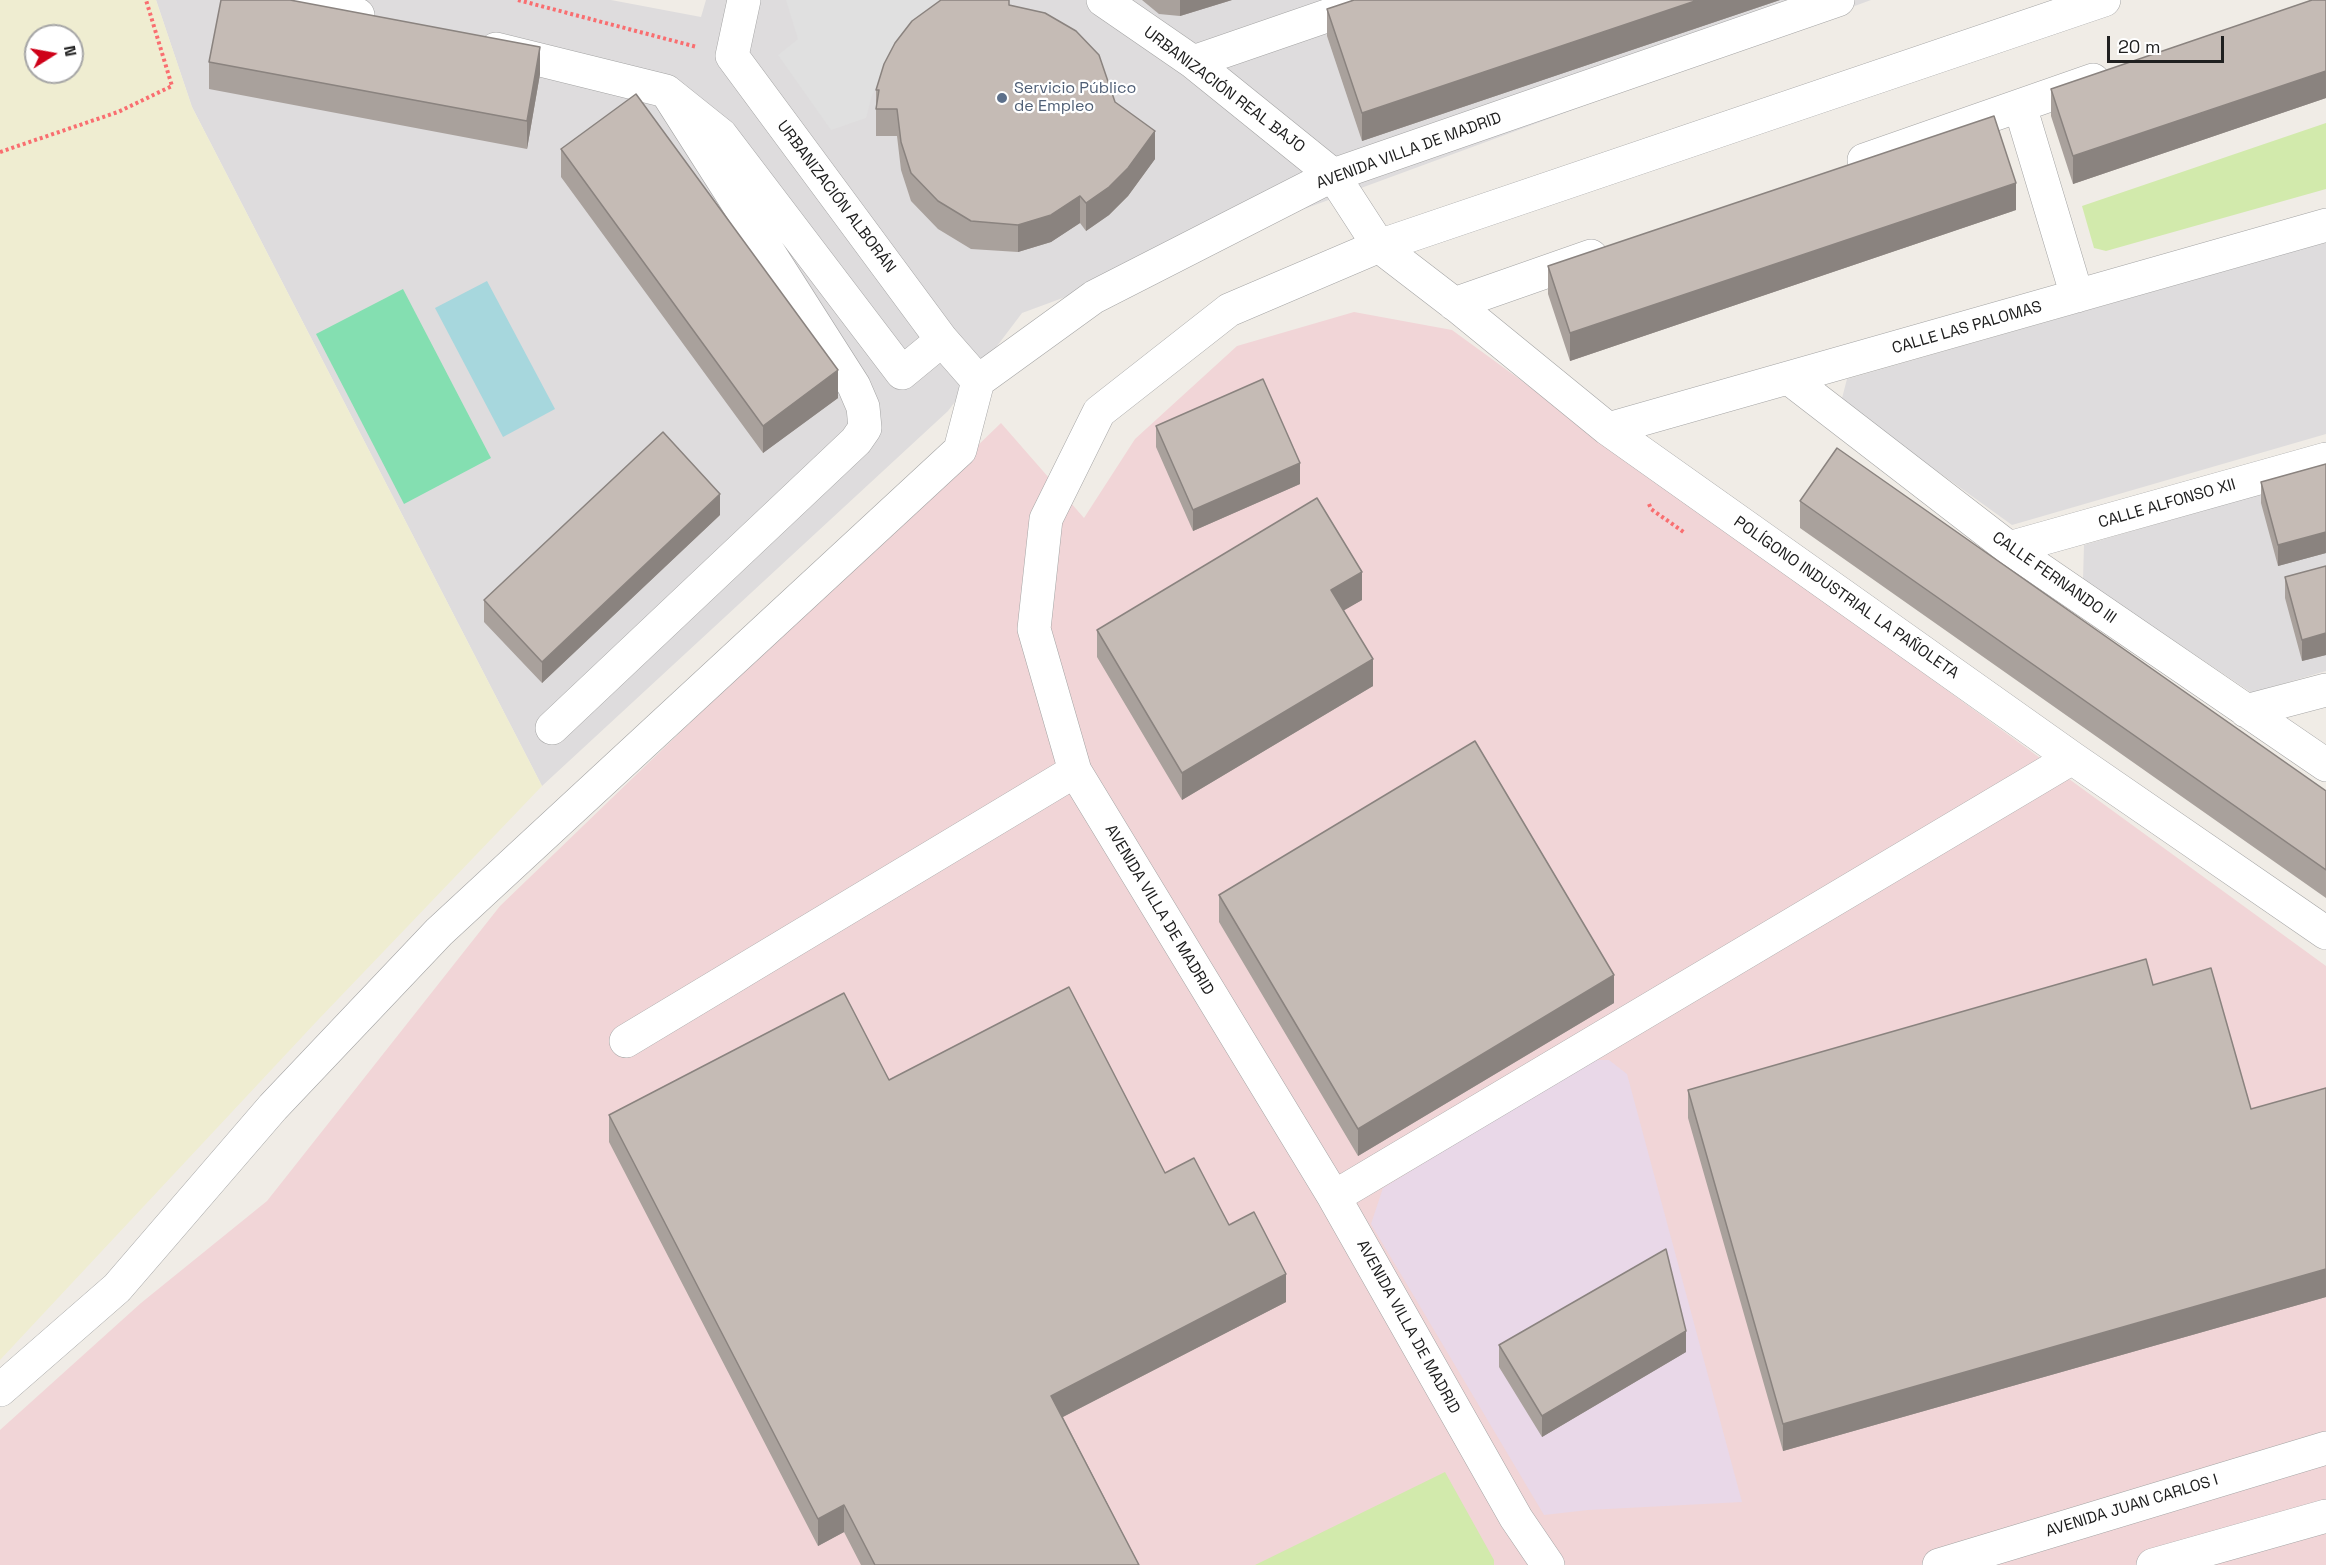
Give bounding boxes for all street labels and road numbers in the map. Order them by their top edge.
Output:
street label: URBANIZACIÓN REAL BAJO [1139,23,1309,157]
street label: AVENIDA VILLA DE MADRID [1314,109,1504,193]
street label: URBANIZACIÓN ALBORÁN [773,117,899,277]
street label: CALLE LAS PALOMAS [1890,297,2044,359]
street label: CALLE ALFONSO XII [2096,475,2238,533]
street label: POLÍGONO INDUSTRIAL LA PAÑOLETA [1730,513,1962,683]
street label: CALLE FERNANDO III [1988,528,2120,628]
street label: AVENIDA VILLA DE MADRID [1100,821,1218,999]
street label: AVENIDA VILLA DE MADRID [1352,1237,1464,1417]
street label: AVENIDA JUAN CARLOS I [2043,1471,2221,1541]

